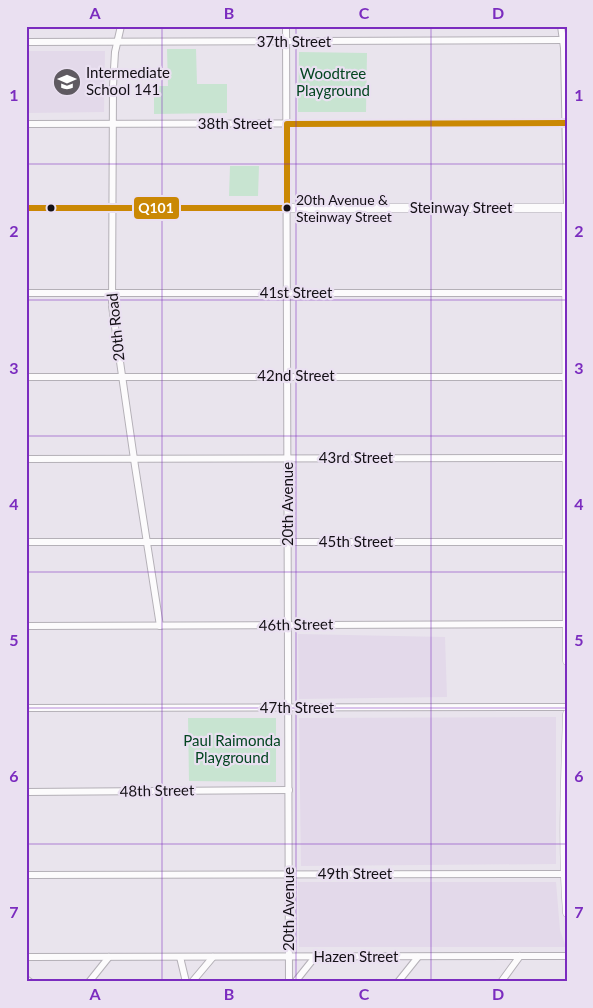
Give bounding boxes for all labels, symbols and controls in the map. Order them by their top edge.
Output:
text: A [88,3,101,22]
text: B [224,3,234,22]
text: C [359,3,370,22]
text: D [492,3,504,22]
street label: 37th Street [257,32,332,50]
place label: Intermediate School 141 [86,63,170,98]
park label: Woodtree Playground [296,64,370,99]
school or university icon: Intermediate School 141 [52,67,82,97]
text: 1 [9,85,19,104]
text: 1 [574,85,584,104]
street label: 38th Street [198,114,273,132]
place label: 20th Avenue & Steinway Street [296,191,392,225]
line badge: Q101 [133,196,180,220]
street label: Steinway Street [410,198,513,216]
text: Q101 [138,199,174,216]
unlabelled marker [46,203,56,213]
marker: 20th Avenue & Steinway Street [282,203,292,213]
text: 2 [9,221,19,240]
text: 2 [574,221,584,240]
street label: 41st Street [260,283,333,301]
street label: 20th Road [102,292,128,362]
text: 3 [9,358,19,377]
text: 3 [574,358,584,377]
street label: 42nd Street [257,366,335,384]
street label: 43rd Street [319,448,394,466]
street label: 20th Avenue [278,462,296,546]
text: 4 [9,494,19,513]
text: 4 [574,494,584,513]
street label: 45th Street [319,532,394,550]
street label: 46th Street [259,614,334,634]
text: 5 [9,630,19,649]
text: 5 [574,630,584,649]
street label: 47th Street [260,698,335,716]
park label: Paul Raimonda Playground [183,731,281,766]
text: 6 [9,766,19,785]
text: 6 [574,766,584,785]
street label: 48th Street [120,780,195,800]
street label: 49th Street [318,864,393,882]
street label: 20th Avenue [279,867,297,951]
text: 7 [9,902,19,921]
text: 7 [574,902,584,921]
street label: Hazen Street [314,947,399,965]
text: A [88,984,101,1003]
text: B [224,984,234,1003]
text: C [359,984,370,1003]
text: D [492,984,504,1003]

